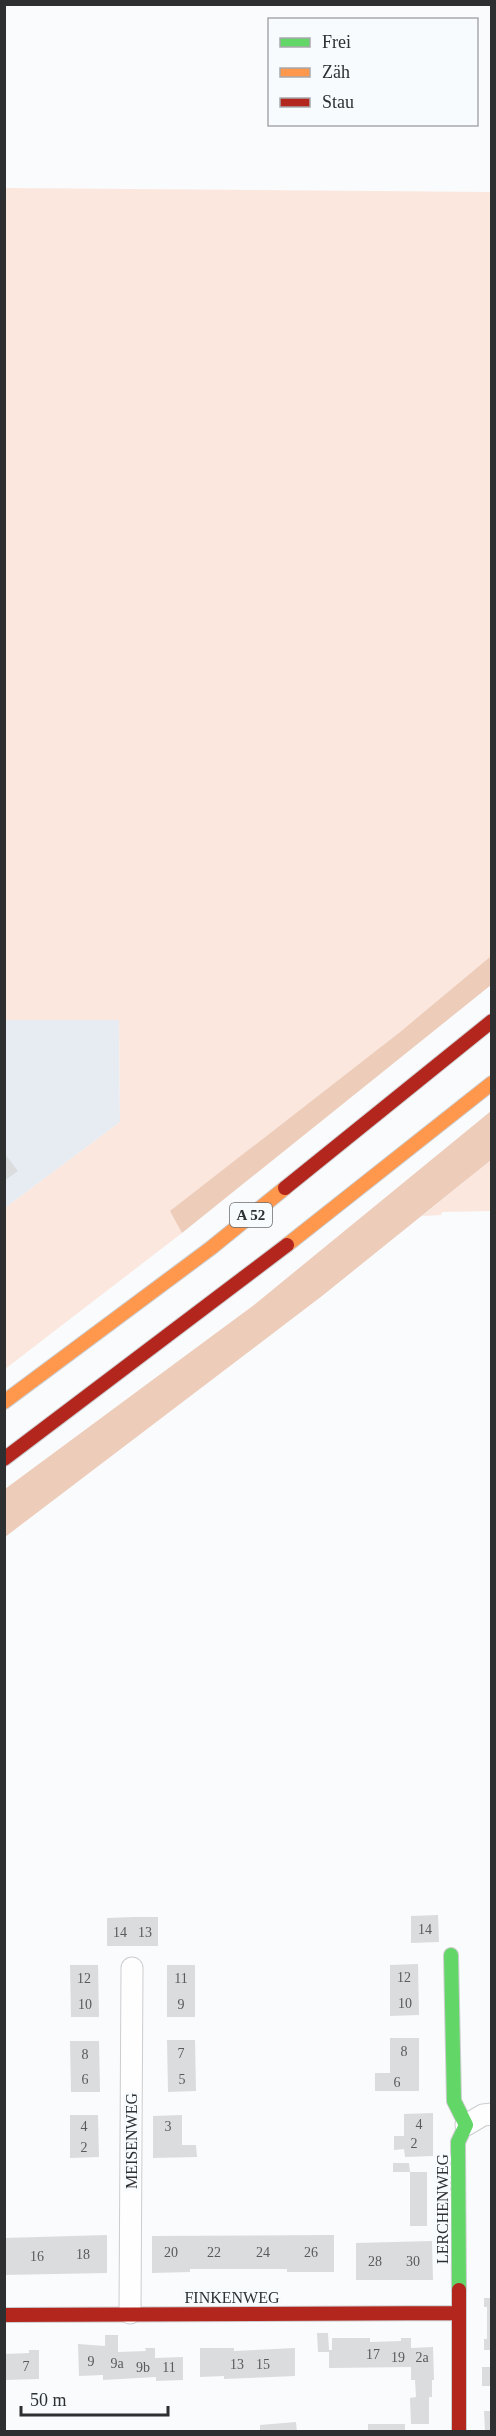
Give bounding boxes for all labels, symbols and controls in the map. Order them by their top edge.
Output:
legend [268,18,478,126]
text: Frei [322,32,351,52]
text: Zäh [322,62,350,82]
text: Stau [322,92,354,112]
road number: A 52 [230,1203,272,1227]
house number: 14 [418,1922,432,1937]
house number: 14 [113,1925,127,1940]
house number: 13 [138,1925,152,1940]
house number: 12 [397,1970,411,1985]
house number: 12 [77,1971,91,1986]
house number: 11 [174,1971,188,1986]
house number: 10 [398,1996,412,2011]
house number: 10 [78,1997,92,2012]
house number: 9 [178,1997,185,2012]
house number: 8 [401,2044,408,2059]
house number: 7 [178,2046,185,2061]
house number: 8 [82,2047,89,2062]
house number: 6 [82,2072,89,2087]
house number: 5 [179,2072,186,2087]
house number: 6 [394,2075,401,2090]
street label: MEISENWEG [123,2093,140,2189]
house number: 4 [416,2117,423,2132]
house number: 4 [81,2119,88,2134]
house number: 3 [165,2119,172,2134]
house number: 2 [411,2136,418,2151]
house number: 2 [81,2140,88,2155]
street label: LERCHENWEG [434,2153,451,2264]
house number: 20 [164,2245,178,2260]
house number: 22 [207,2245,221,2260]
house number: 24 [256,2245,270,2260]
house number: 26 [304,2245,318,2260]
house number: 18 [76,2247,90,2262]
house number: 16 [30,2249,44,2264]
house number: 28 [368,2254,382,2269]
house number: 30 [406,2254,420,2269]
street label: FINKENWEG [184,2289,280,2306]
house number: 17 [366,2347,380,2362]
house number: 19 [391,2350,405,2365]
house number: 2a [415,2350,429,2365]
house number: 9 [88,2354,95,2369]
house number: 9a [110,2356,124,2371]
house number: 13 [230,2357,244,2372]
house number: 15 [256,2357,270,2372]
house number: 7 [23,2359,30,2374]
house number: 9b [136,2360,150,2375]
house number: 11 [162,2360,176,2375]
scale bar [21,2379,168,2417]
text: 50 m [30,2390,67,2410]

